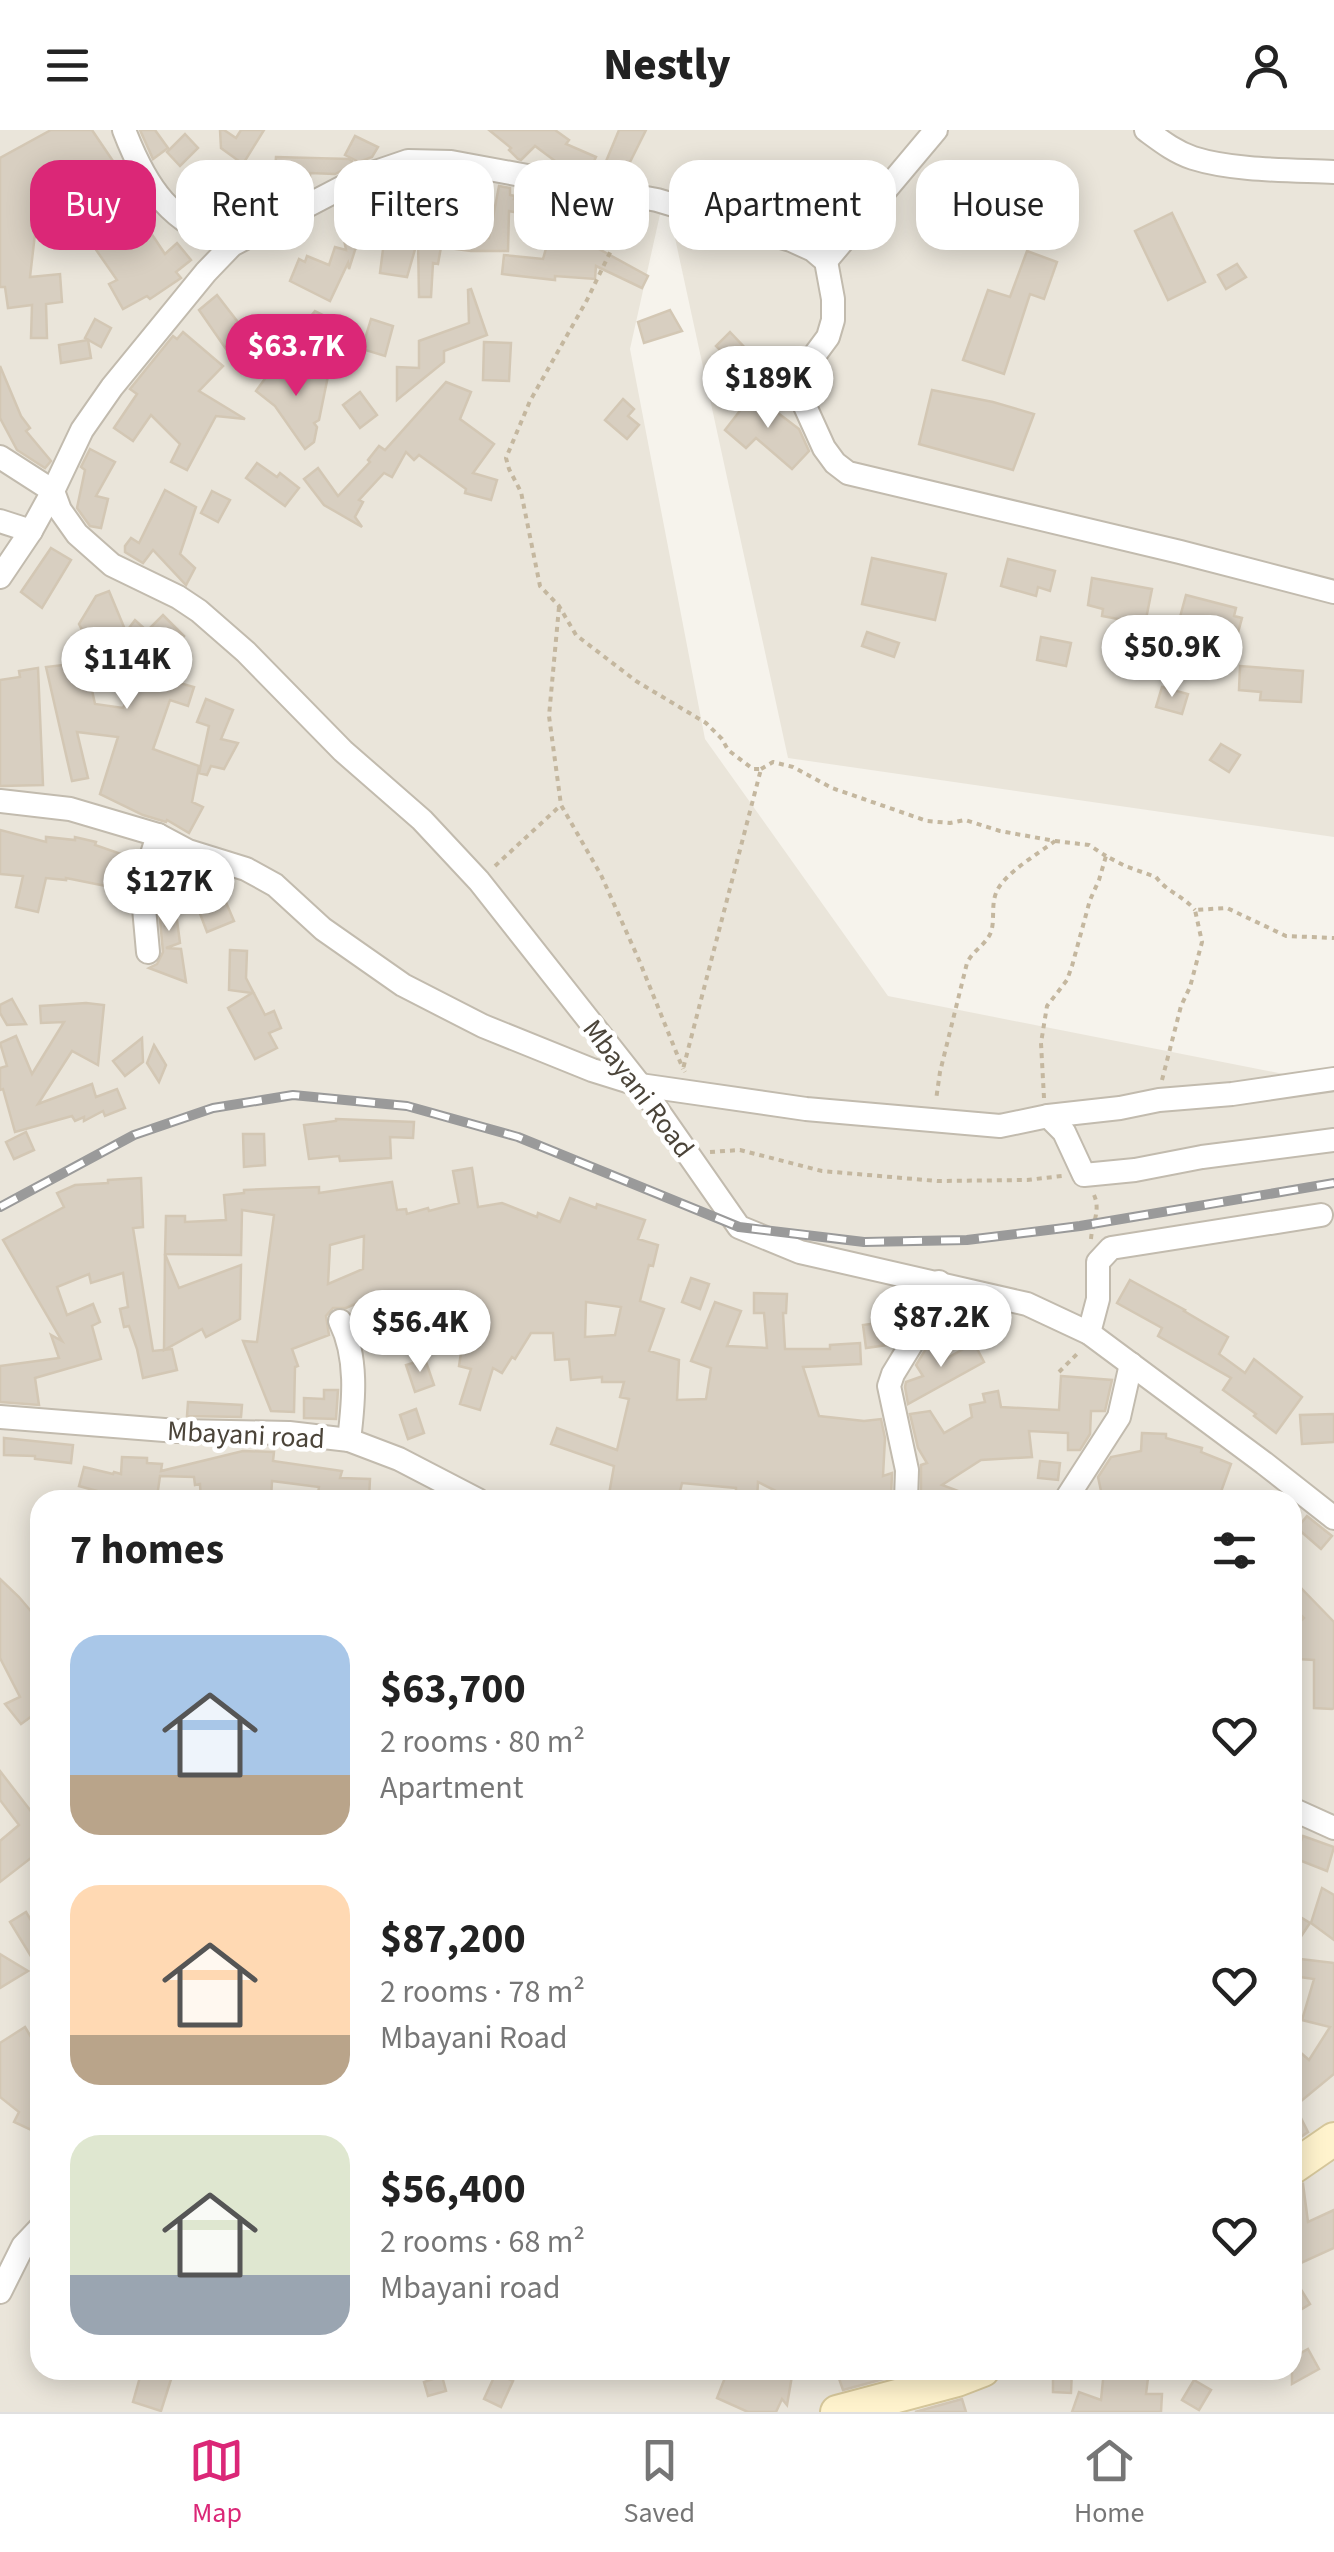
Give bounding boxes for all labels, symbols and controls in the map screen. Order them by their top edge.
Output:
text: Nestly [603,33,731,97]
icon: menu [40,38,95,93]
icon: person [1239,38,1294,93]
chip: Buy [30,160,156,250]
chip: Rent [176,160,314,250]
chip: Filters [334,160,494,250]
chip: New [514,160,649,250]
chip: Apartment [669,160,896,250]
chip: House [916,160,1079,250]
pin: $63.7K [215,314,377,399]
text: $63.7K [248,323,344,369]
pin: $189K [698,346,838,431]
text: $189K [724,355,812,401]
pin: $50.9K [1091,615,1253,700]
text: $50.9K [1124,624,1220,670]
pin: $114K [57,627,197,712]
text: $114K [83,636,171,682]
pin: $127K [99,849,239,934]
text: $127K [125,858,213,904]
street label: Mbayani Road [573,1011,704,1166]
pin: $87.2K [860,1285,1022,1370]
pin: $56.4K [339,1290,501,1375]
text: $87.2K [893,1294,989,1340]
text: $56.4K [372,1299,468,1345]
street label: Mbayani road [166,1411,326,1459]
text: 7 homes [70,1520,224,1580]
icon: filters [1207,1523,1262,1578]
text: $63,700 [380,1659,526,1719]
icon: home [150,1675,270,1795]
icon: heart [1207,1708,1262,1763]
text: 2 rooms · 80 m² [380,1719,585,1765]
text: Apartment [380,1765,523,1811]
text: $87,200 [380,1909,526,1969]
icon: home [150,1925,270,2045]
icon: heart [1207,1958,1262,2013]
text: 2 rooms · 78 m² [380,1969,585,2015]
text: Mbayani Road [380,2015,568,2061]
text: $56,400 [380,2159,526,2219]
icon: home [150,2175,270,2295]
icon: heart [1207,2208,1262,2263]
text: 2 rooms · 68 m² [380,2219,585,2265]
text: Mbayani road [380,2265,560,2311]
tab: Map [189,2433,244,2533]
tab: Saved [623,2433,695,2533]
tab: Home [1074,2433,1144,2533]

